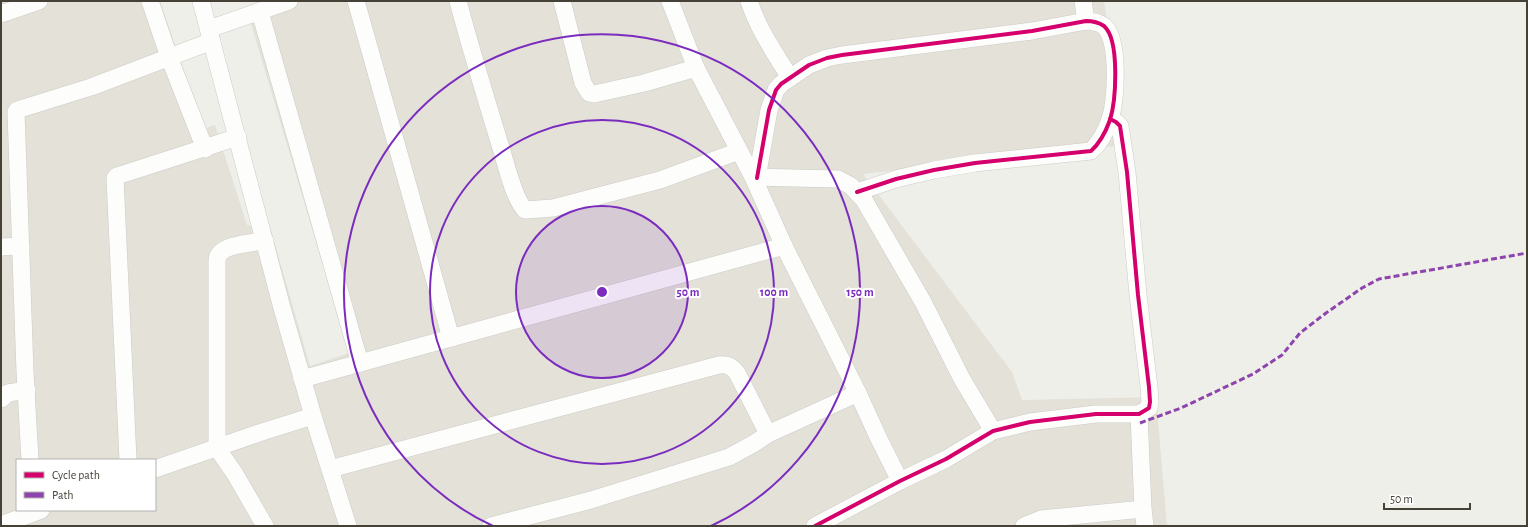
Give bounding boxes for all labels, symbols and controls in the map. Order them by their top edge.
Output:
centre of rings [595,285,609,299]
text: 50 m [677,286,700,298]
text: 100 m [760,286,788,298]
text: 150 m [846,286,874,298]
legend [16,459,156,511]
text: Cycle path [52,469,100,482]
scale bar [1384,485,1470,511]
text: Path [52,489,74,501]
text: 50 m [1390,493,1413,505]

